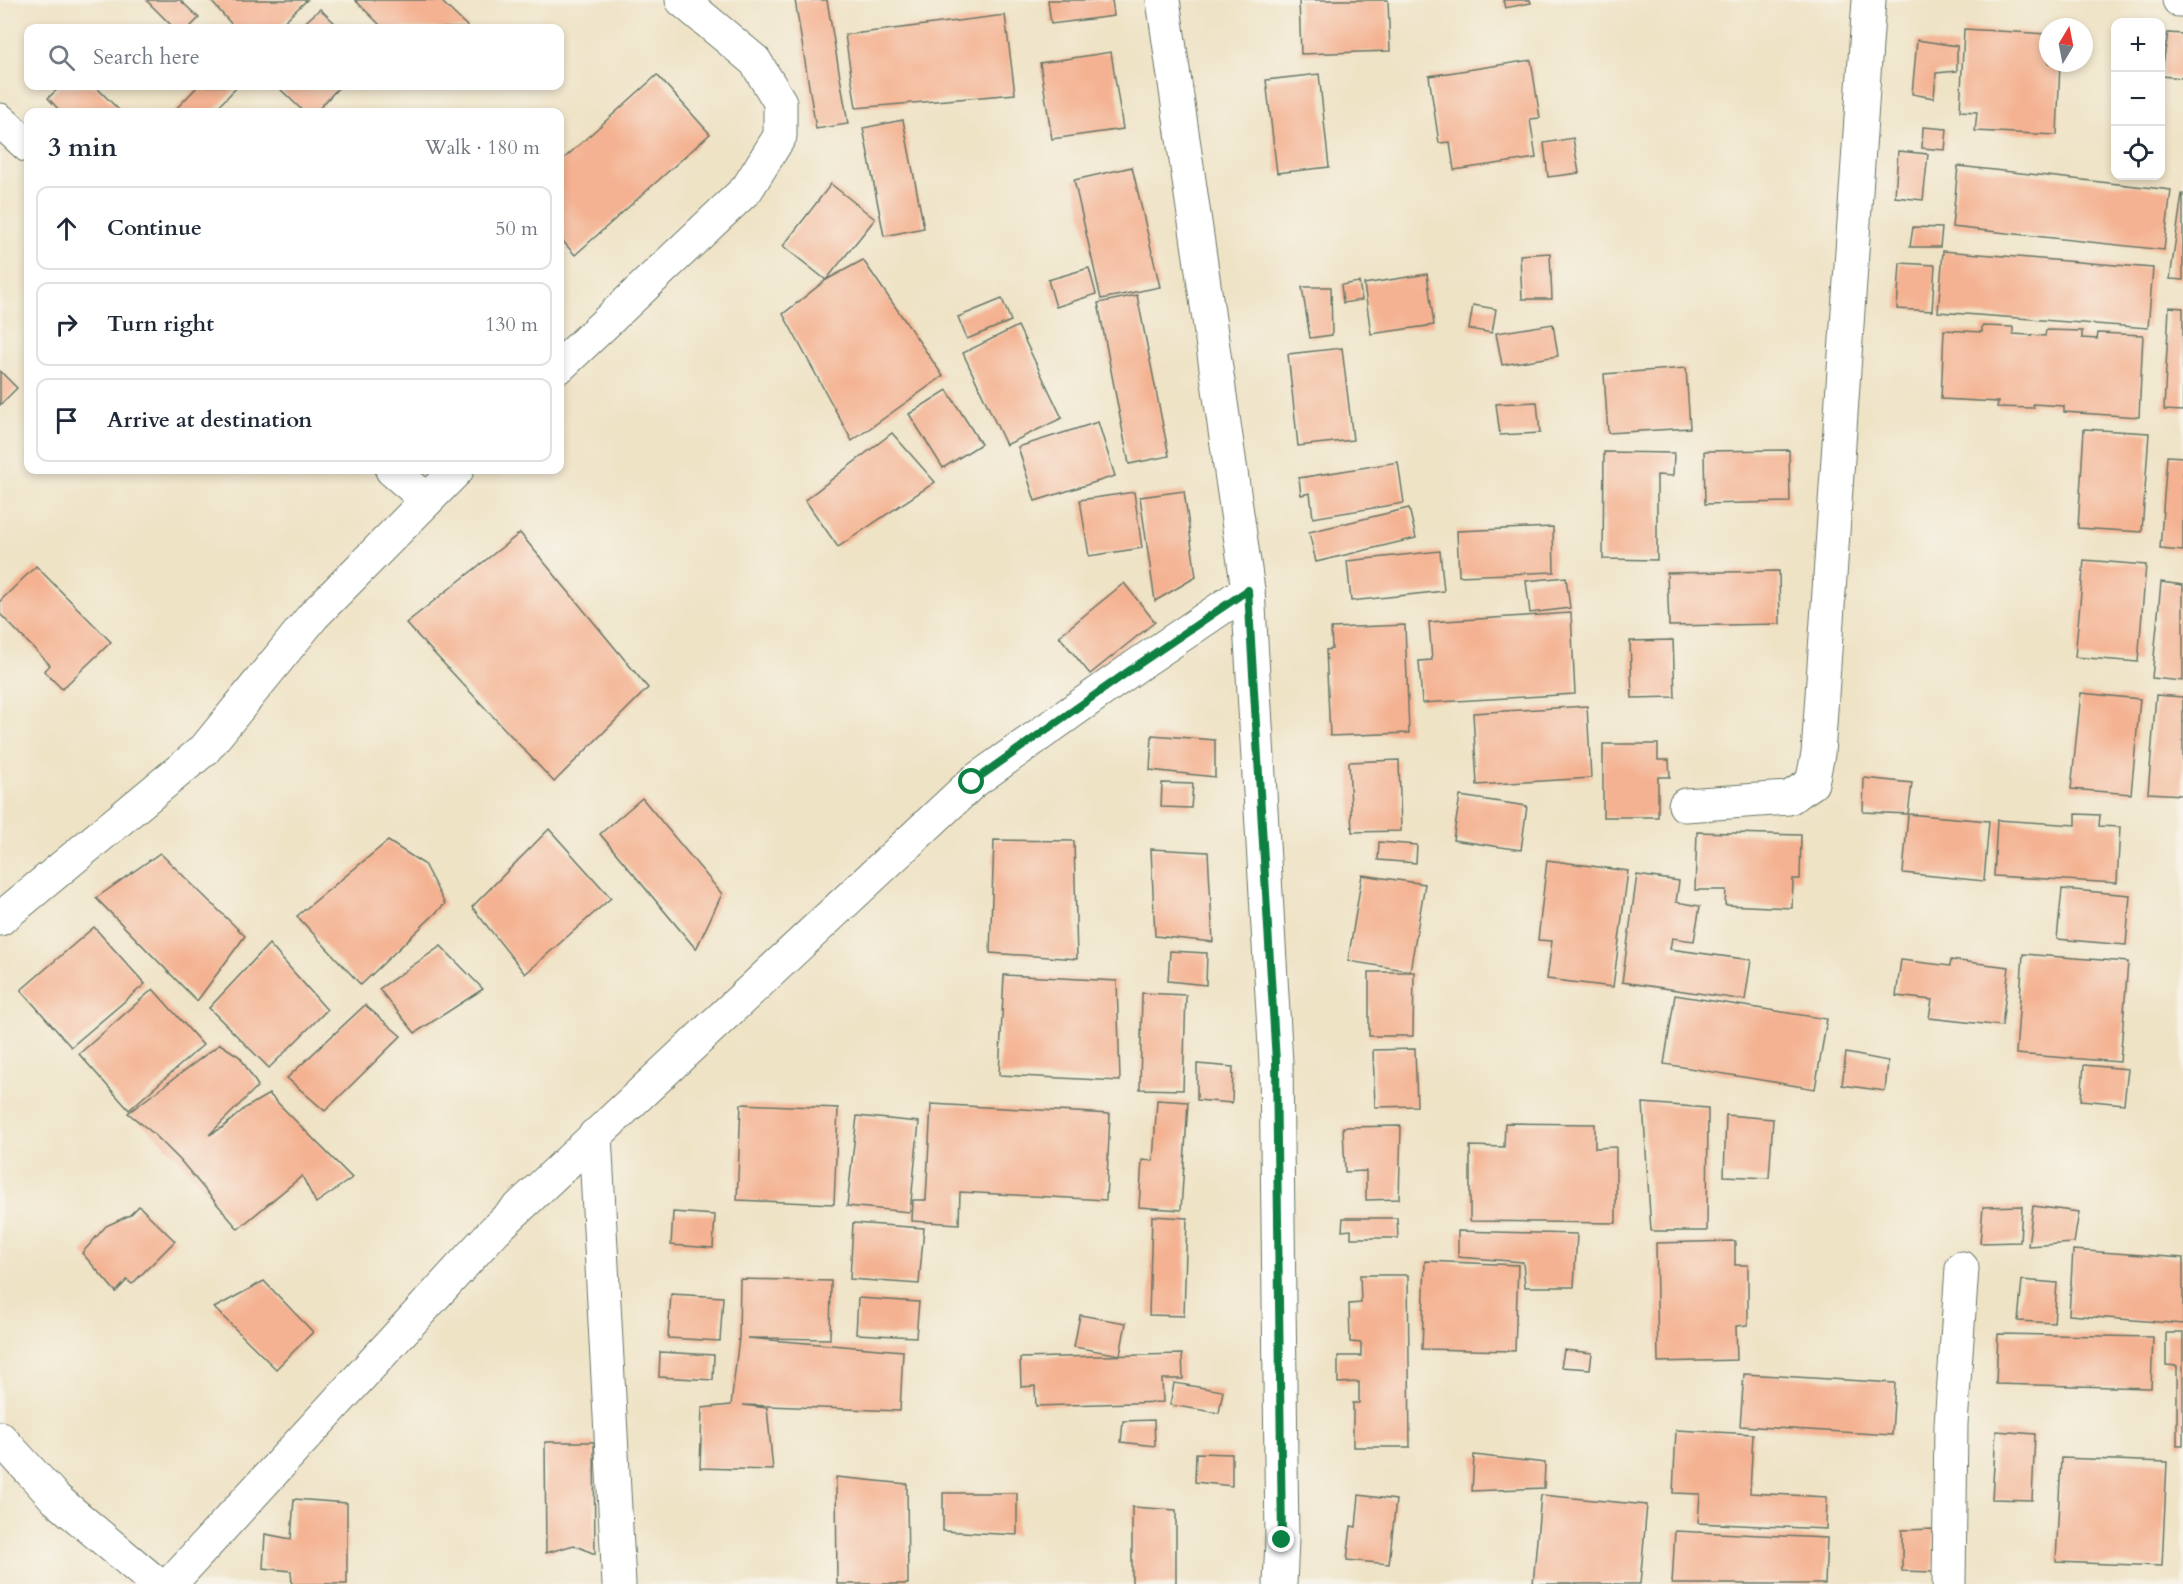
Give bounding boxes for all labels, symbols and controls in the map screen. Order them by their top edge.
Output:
north arrow [2039,18,2093,72]
map controls [2111,18,2165,180]
button: + [2111,18,2165,72]
search box [24,24,564,90]
icon: search [45,41,78,74]
text: Search here [93,42,200,72]
button: − [2111,72,2165,126]
button: locate [2111,126,2165,180]
text: 3 min [48,130,117,165]
text: Walk · 180 m [425,134,540,161]
icon: ahead [50,212,83,245]
text: Continue [107,213,202,243]
text: 50 m [495,215,538,242]
icon: right [50,308,83,341]
text: Turn right [107,309,214,339]
text: 130 m [485,311,538,338]
icon: arrive [50,404,83,437]
text: Arrive at destination [107,405,312,435]
route start [958,768,984,794]
route end [1268,1526,1294,1552]

